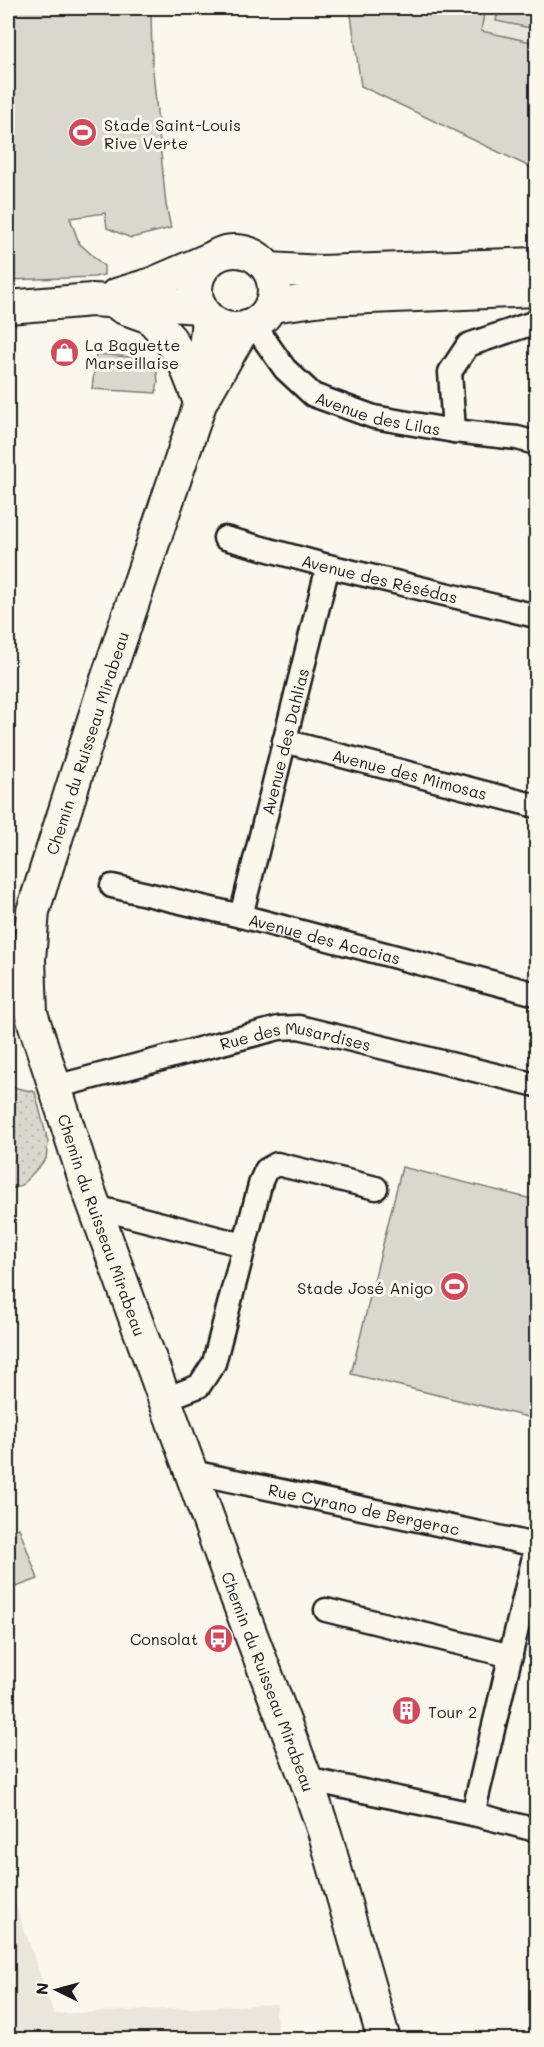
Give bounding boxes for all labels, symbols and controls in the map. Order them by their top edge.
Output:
place label: Stade Saint-Louis Rive Verte [104,114,241,153]
sports icon: Stade Saint-Louis Rive Verte [67,117,99,149]
place label: La Baguette Marseillaise [85,334,180,373]
shop icon: La Baguette Marseillaise [48,337,80,369]
street label: Avenue des Lilas [313,386,442,439]
street label: Avenue des Résédas [300,549,460,607]
street label: Chemin du Ruisseau Mirabeau [41,629,133,857]
street label: Avenue des Dahlias [256,666,313,817]
street label: Avenue des Mimosas [330,743,489,803]
street label: Avenue des Acacias [247,908,403,968]
street label: Rue des Musardises [217,1016,373,1055]
street label: Chemin du Ruisseau Mirabeau [54,1111,151,1339]
sports icon: Stade José Anigo [438,1271,470,1303]
place label: Stade José Anigo [297,1277,433,1298]
street label: Rue Cyrano de Bergerac [267,1478,462,1539]
street label: Chemin du Ruisseau Mirabeau [218,1568,320,1794]
bus stop icon: Consolat [203,1622,235,1654]
place label: Consolat [130,1628,198,1649]
building icon: Tour 2 [391,1695,423,1727]
place label: Tour 2 [428,1701,477,1722]
north arrow [27,1960,87,2020]
text: N [31,1982,53,1996]

